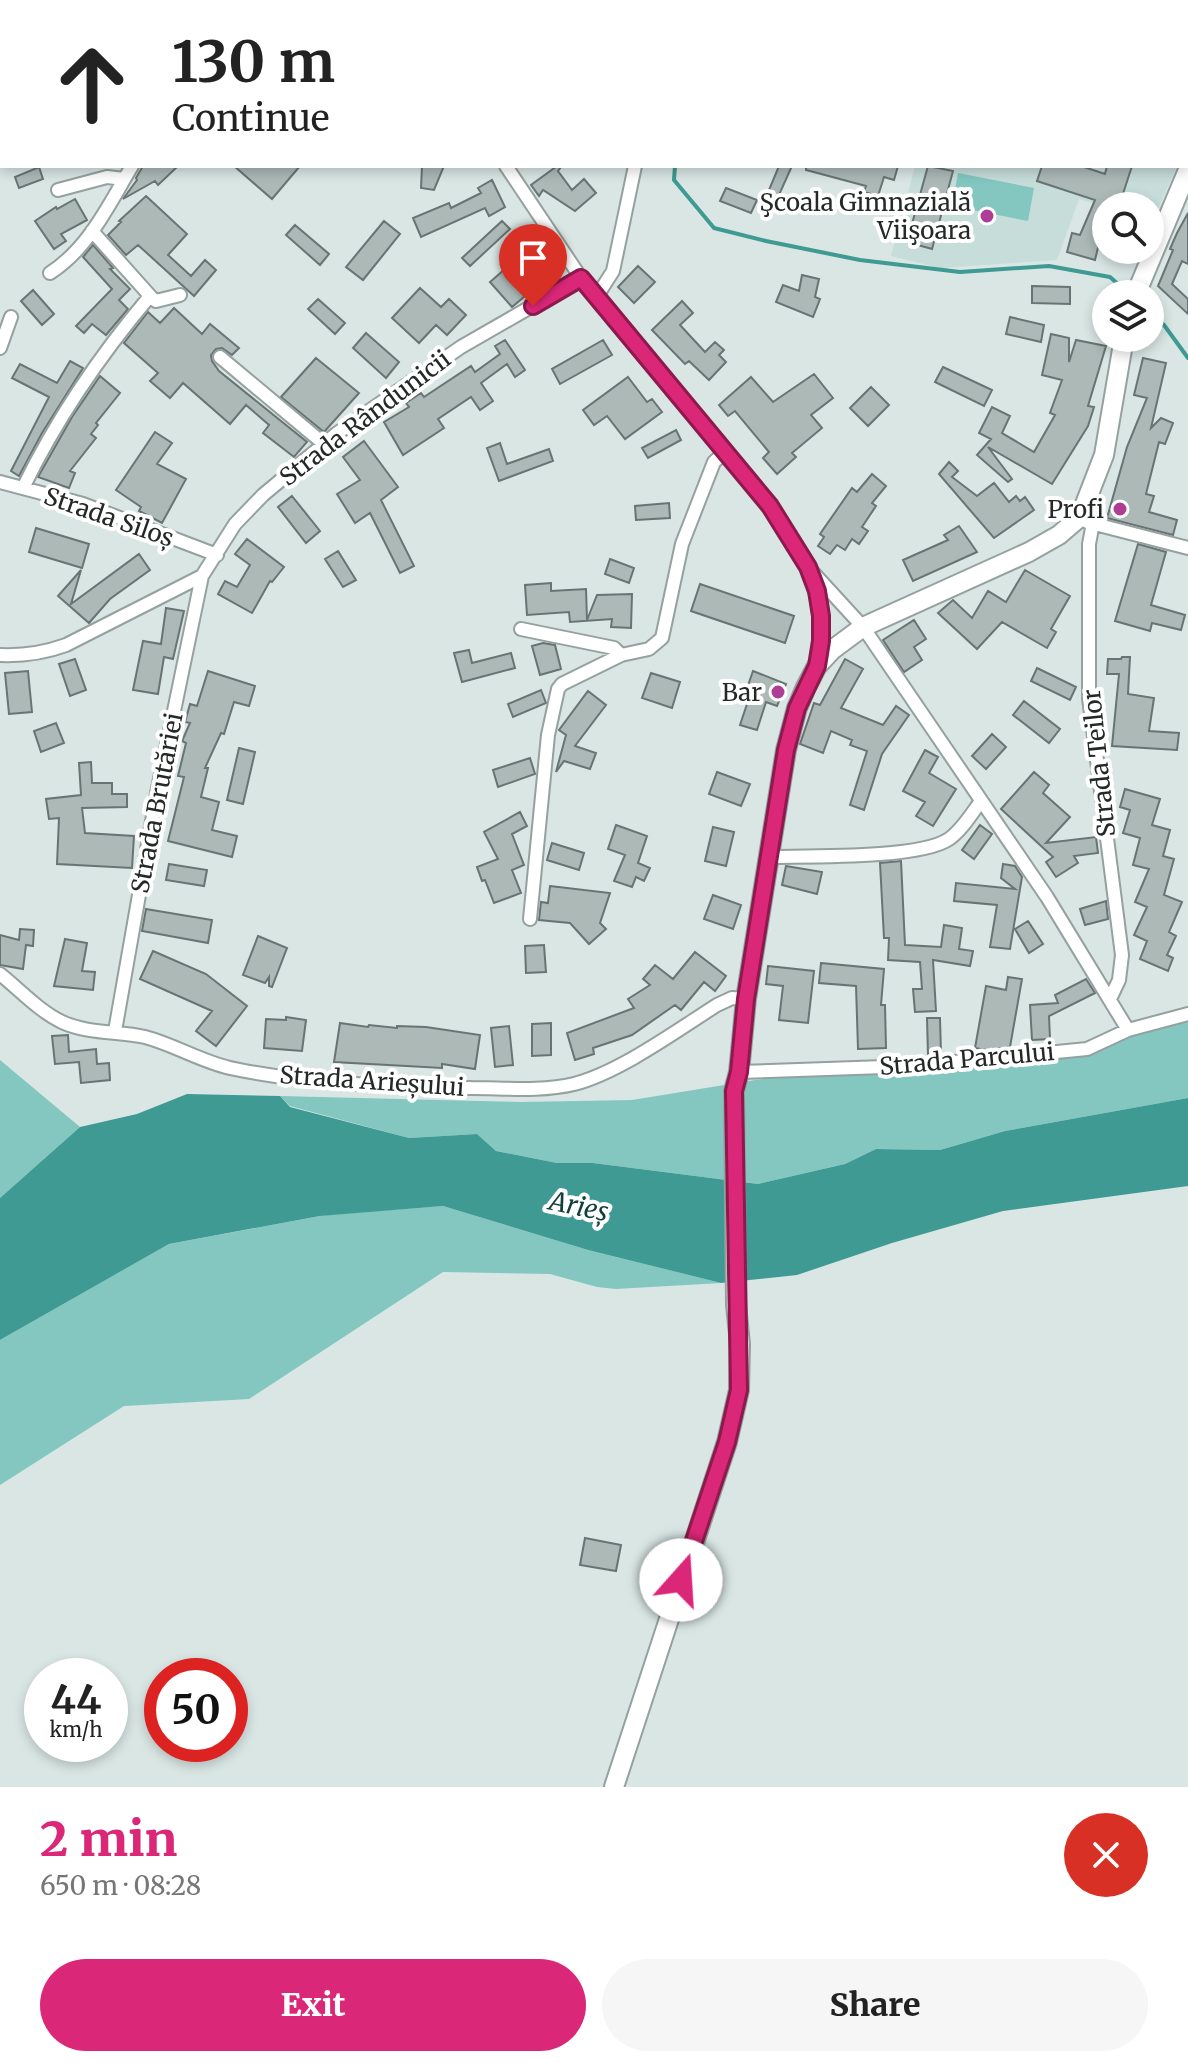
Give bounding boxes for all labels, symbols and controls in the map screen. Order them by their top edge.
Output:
text: 130 m [172,27,335,97]
icon: ahead [40,32,144,136]
text: Continue [172,96,330,141]
place label: Şcoala Gimnazială Viişoara [759,187,971,246]
map controls [1092,192,1164,352]
button: search [1092,192,1164,264]
marker: Şcoala Gimnazială Viişoara [978,207,996,225]
pin [499,224,567,306]
icon: arrive [511,236,555,280]
button: layers [1092,280,1164,352]
street label: Strada Rândunicii [273,343,457,492]
street label: Strada Siloș [40,480,178,554]
place label: Profi [1047,494,1104,525]
marker: Profi [1111,500,1129,518]
place label: Bar [722,677,762,708]
marker: Bar [769,683,787,701]
street label: Strada Teilor [1076,687,1122,838]
street label: Strada Brutăriei [124,710,190,896]
street label: Strada Parcului [878,1036,1056,1082]
street label: Strada Arieșului [279,1059,466,1103]
water label: Arieș [545,1183,612,1228]
position arrow [639,1538,723,1622]
speed limit sign: 50 [144,1658,248,1762]
text: 44 [51,1675,101,1725]
text: km/h [50,1717,102,1742]
text: 2 min [40,1809,177,1869]
button: close [1064,1813,1148,1897]
text: 650 m · 08:28 [40,1869,201,1902]
button: Exit [40,1959,586,2051]
button: Share [602,1959,1148,2051]

